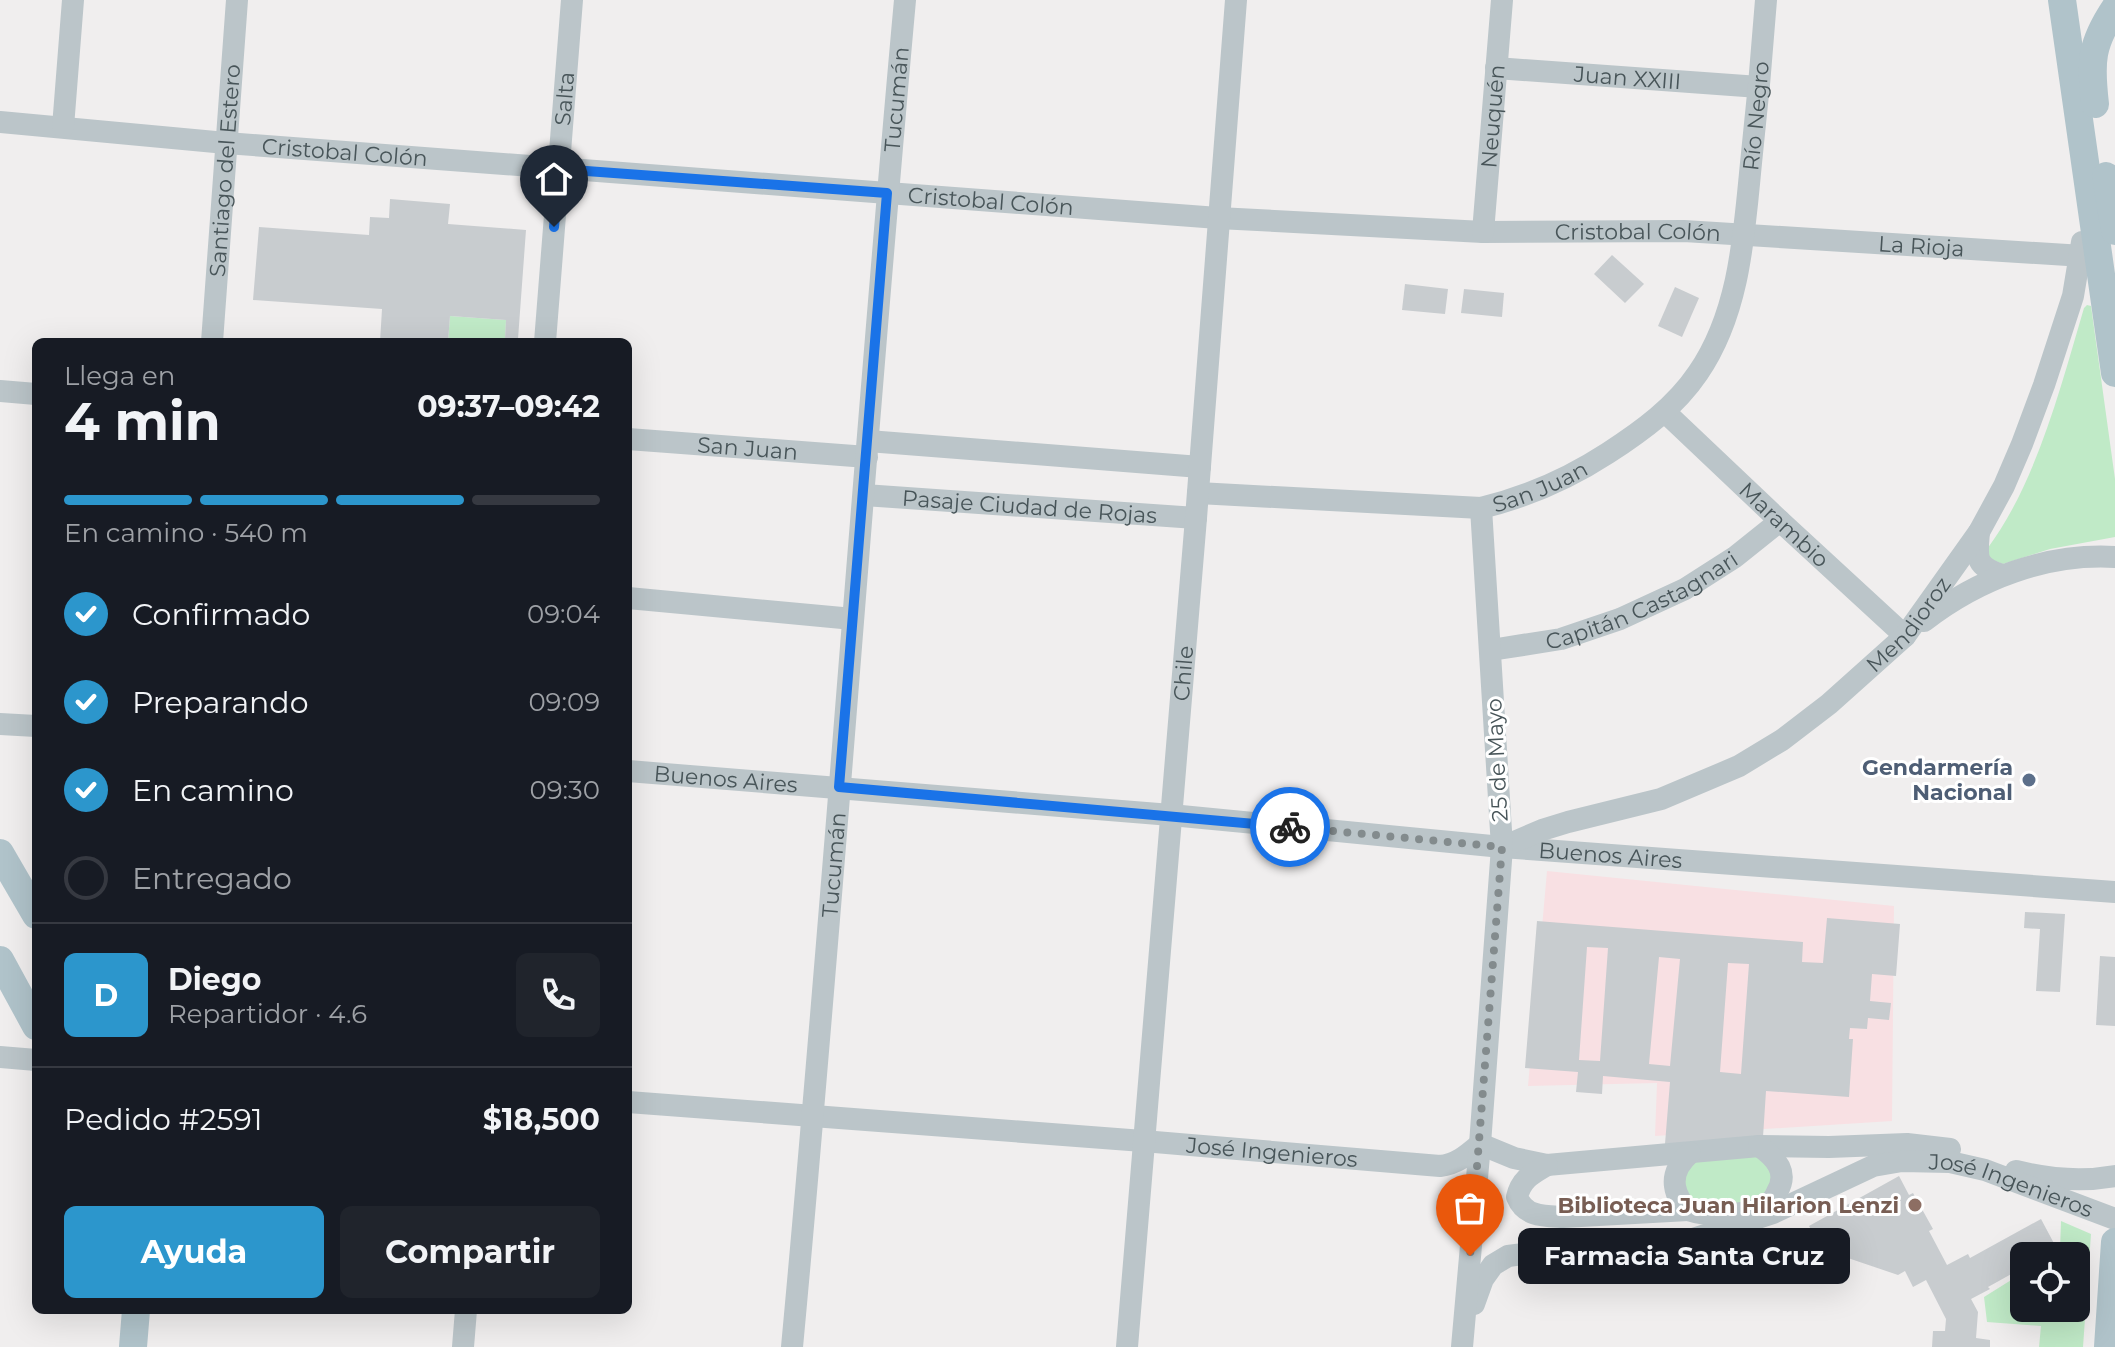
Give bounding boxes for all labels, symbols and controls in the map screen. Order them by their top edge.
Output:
street label: Tucumán [878,46,914,153]
street label: Juan XXIII [1572,60,1682,95]
street label: Río Negro [1737,60,1775,172]
street label: Santiago del Estero [203,63,246,278]
street label: Neuquén [1475,64,1510,169]
street label: Salta [549,71,580,127]
street label: Cristobal Colón [261,132,429,172]
pin [520,145,588,227]
icon: home [532,157,576,201]
street label: Cristobal Colón [907,181,1075,221]
street label: Cristobal Colón [1555,217,1722,247]
street label: La Rioja [1877,230,1965,262]
text: Llega en [64,360,175,392]
text: 09:37–09:42 [417,388,600,425]
text: 4 min [64,390,221,453]
street label: San Juan [696,431,799,465]
street label: San Juan [1489,455,1592,518]
street label: Marambio [1734,476,1835,573]
street label: Pasaje Ciudad de Rojas [901,484,1158,529]
text: En camino · 540 m [64,517,308,549]
street label: Capitán Castagnari [1544,545,1743,655]
street label: Mendioroz [1860,572,1956,678]
icon: check [64,592,108,636]
text: Confirmado [132,596,310,633]
text: 09:04 [527,598,600,630]
street label: Chile [1167,644,1199,702]
icon: check [64,680,108,724]
text: Preparando [132,684,309,721]
text: 09:09 [528,686,600,718]
street label: 25 de Mayo [1480,698,1514,822]
place label: Gendarmería Nacional [1862,754,2013,806]
street label: Buenos Aires [653,760,799,798]
icon: check [64,768,108,812]
marker: Gendarmería Nacional [2020,771,2038,789]
text: En camino [132,772,294,809]
text: 09:30 [530,774,600,806]
courier [1250,787,1330,867]
icon: bike [1268,805,1312,849]
street label: Tucumán [816,811,851,918]
street label: Buenos Aires [1538,836,1684,874]
text: Entregado [132,860,292,897]
button: phone [516,953,600,1037]
text: Diego [168,961,261,998]
text: D [94,977,118,1014]
text: Repartidor · 4.6 [168,998,367,1030]
text: Pedido #2591 [64,1101,263,1138]
text: $18,500 [483,1101,600,1138]
street label: José Ingenieros [1184,1131,1359,1173]
street label: José Ingenieros [1928,1148,2097,1223]
pin [1436,1174,1504,1256]
icon: bag [1448,1186,1492,1230]
place label: Biblioteca Juan Hilarion Lenzi [1557,1192,1899,1219]
marker: Biblioteca Juan Hilarion Lenzi [1906,1196,1924,1214]
button: Ayuda [64,1206,324,1298]
button: Compartir [340,1206,600,1298]
callout: Farmacia Santa Cruz [1518,1228,1850,1284]
text: Farmacia Santa Cruz [1544,1240,1824,1272]
map controls [2010,1242,2090,1322]
button: locate [2010,1242,2090,1322]

